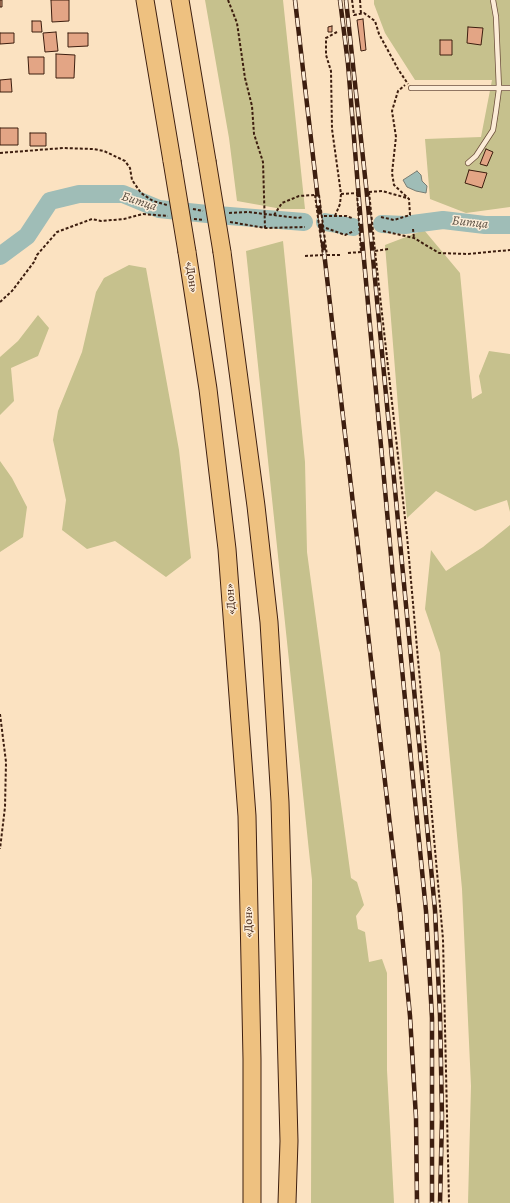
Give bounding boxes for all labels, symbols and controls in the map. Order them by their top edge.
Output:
water label: Битца [119,189,159,215]
water label: Битца [451,213,489,233]
street label: «Дон» [181,261,201,293]
street label: «Дон» [223,583,239,615]
street label: «Дон» [242,906,256,938]

